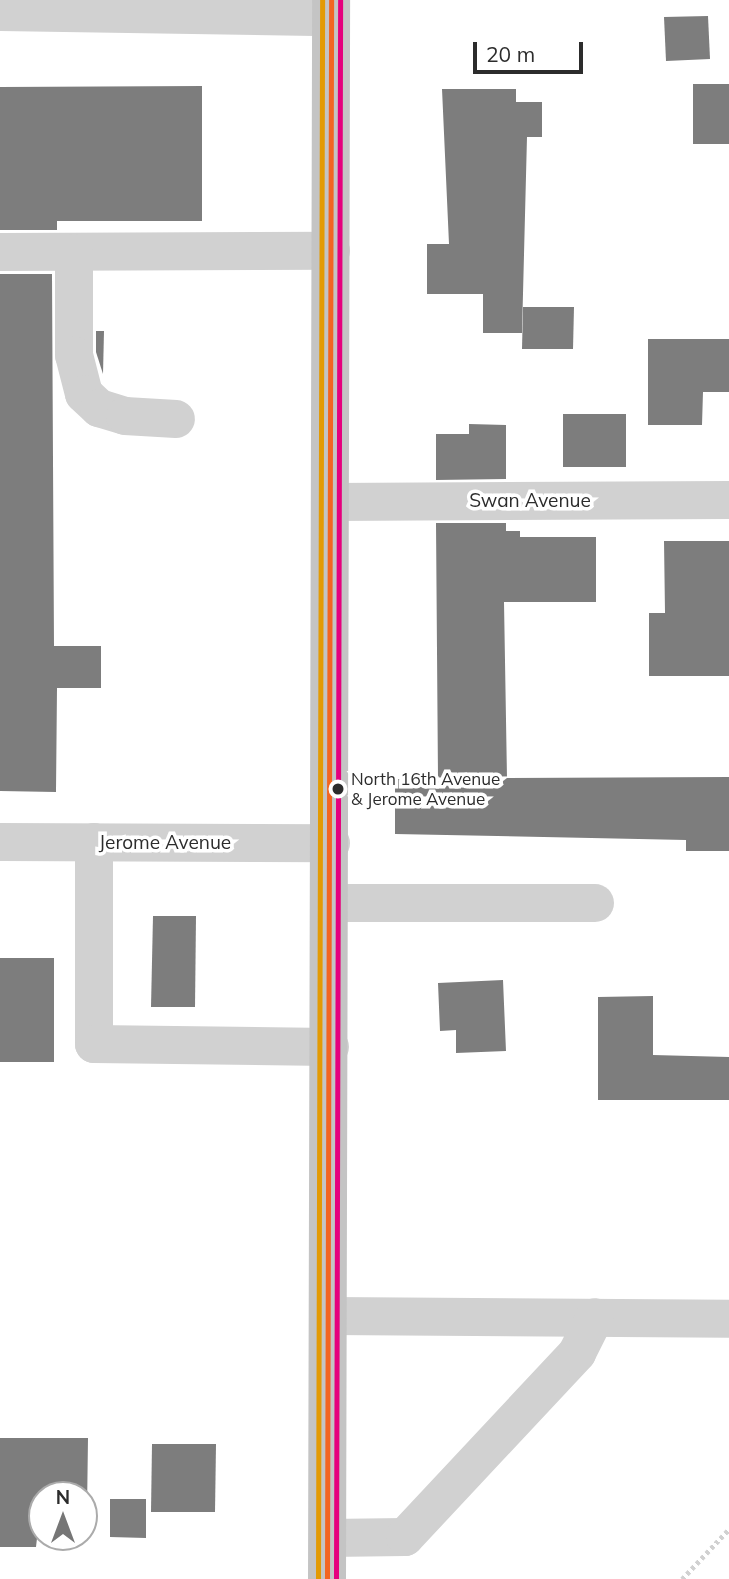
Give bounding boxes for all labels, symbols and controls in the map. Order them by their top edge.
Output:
scale bar [477,28,587,72]
text: 20 m [486,41,535,67]
street label: Swan Avenue [469,490,591,512]
place label: North 16th Avenue & Jerome Avenue [351,769,500,809]
marker: North 16th Avenue & Jerome Avenue [331,782,345,796]
street label: Jerome Avenue [99,832,231,854]
north arrow [28,1481,98,1551]
text: N [56,1485,70,1509]

